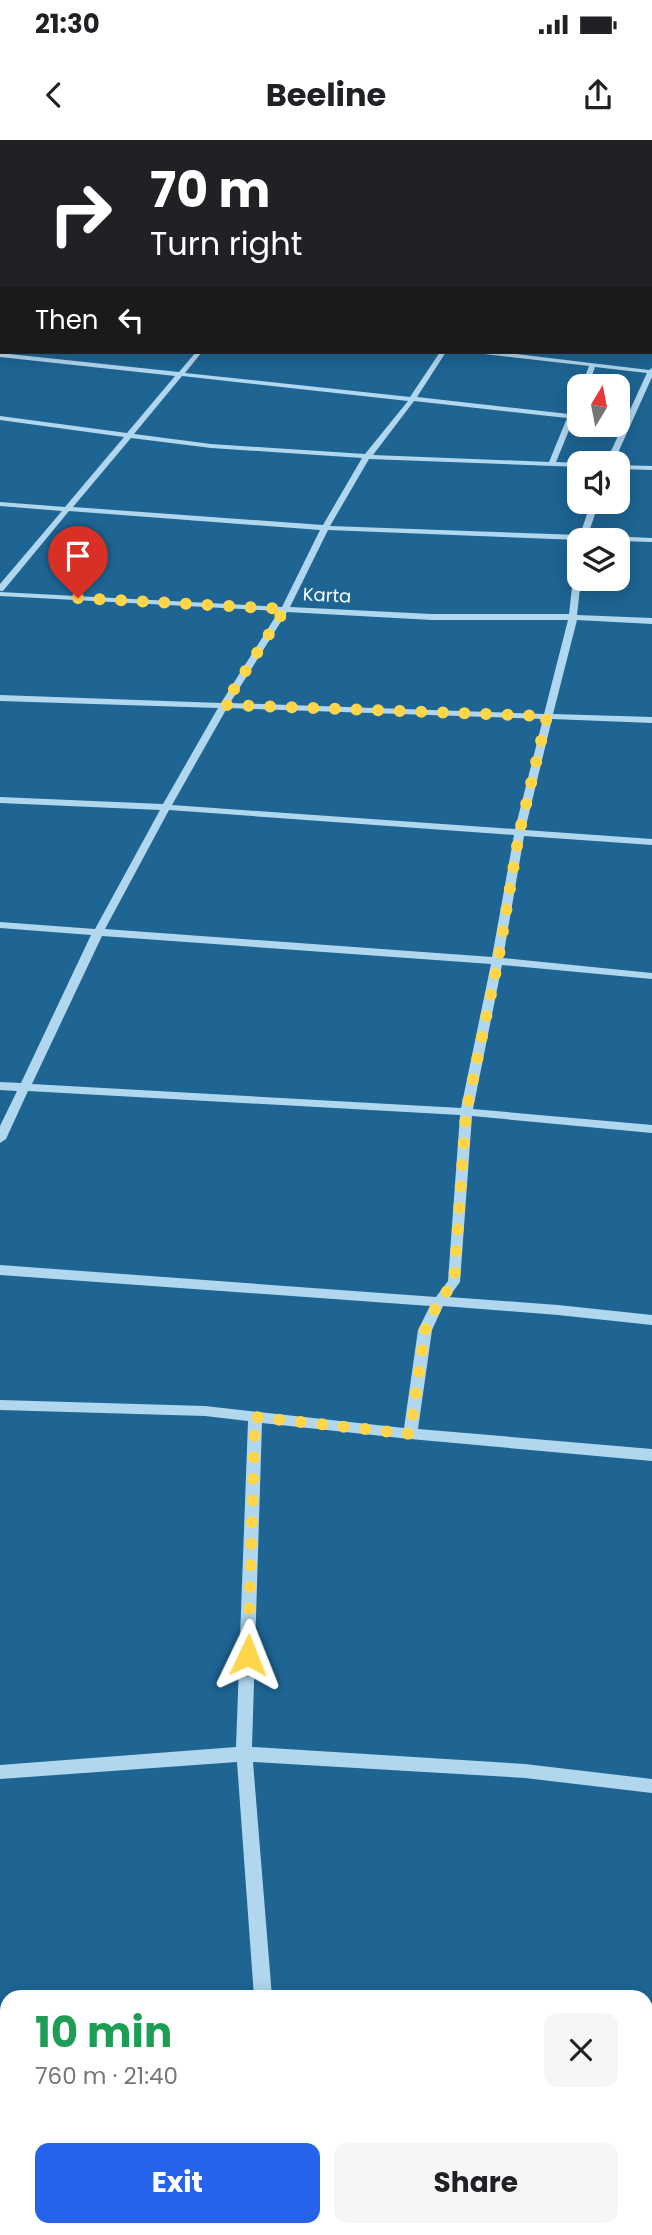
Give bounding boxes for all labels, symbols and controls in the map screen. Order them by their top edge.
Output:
text: 21:30 [35,6,100,42]
text: Beeline [266,72,386,117]
icon: back [35,76,73,114]
icon: share [579,76,617,114]
text: 70 m [150,156,270,224]
icon: right [35,168,126,259]
text: Turn right [150,221,302,266]
icon: left [112,301,150,339]
text: Then [35,302,98,338]
north arrow [567,374,630,438]
map controls [567,374,630,591]
button: sound [567,451,630,514]
pin [48,526,108,598]
button: layers [567,528,630,591]
icon: arrive [59,537,97,575]
street label: Karta [302,581,352,609]
position arrow [211,1618,285,1692]
text: 10 min [35,2003,172,2062]
button: close [544,2013,618,2087]
text: 760 m · 21:40 [35,2060,178,2092]
button: Exit [35,2143,320,2223]
button: Share [334,2143,618,2223]

